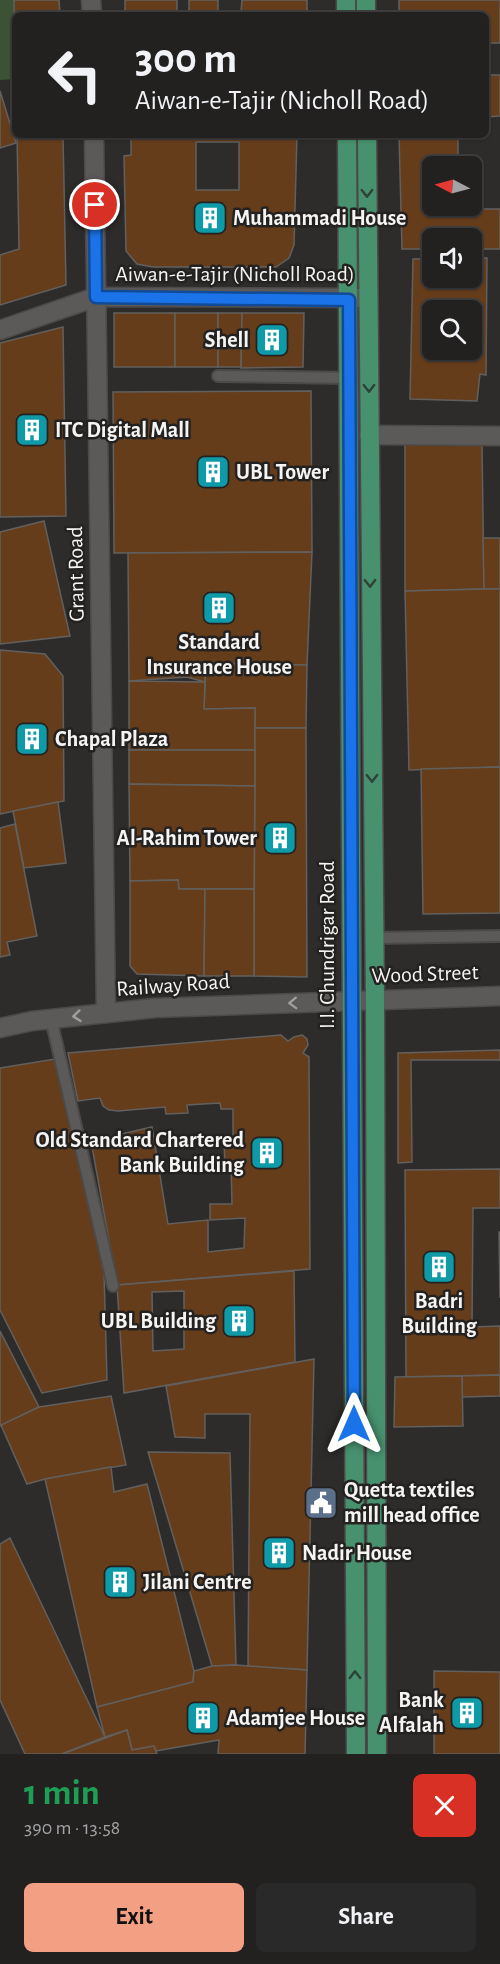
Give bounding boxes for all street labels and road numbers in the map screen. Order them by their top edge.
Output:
street label: Aiwan-e-Tajir (Nicholl Road) [115,263,355,285]
street label: Grant Road [64,526,88,622]
street label: I.I. Chundrigar Road [316,861,338,1029]
street label: Wood Street [371,961,479,987]
street label: Railway Road [115,970,231,1000]

